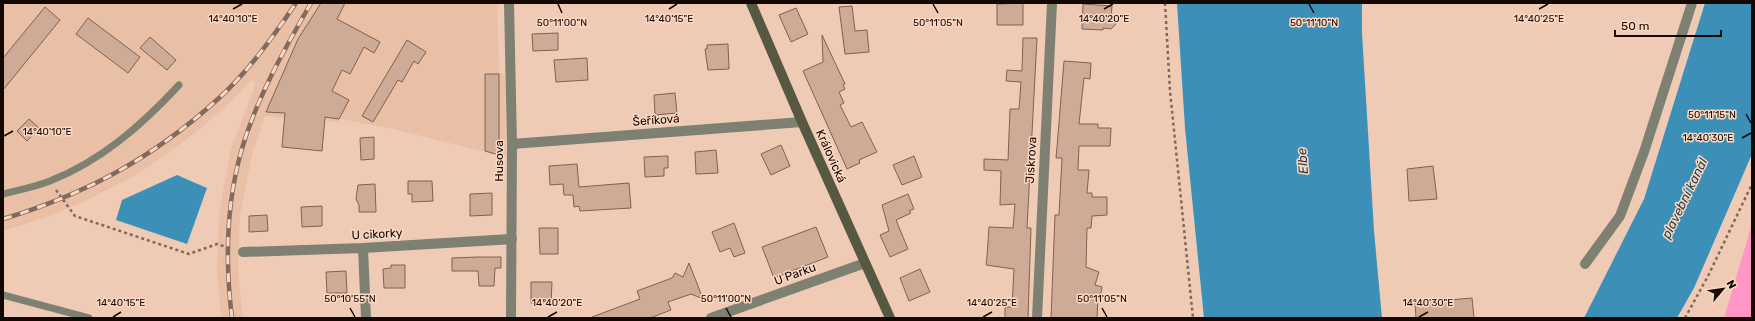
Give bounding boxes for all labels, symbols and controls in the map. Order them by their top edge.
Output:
scale bar [1615,12,1721,38]
text: 14°40'10"E [208,13,258,25]
text: 14°40'15"E [645,13,693,25]
text: 14°40'20"E [1079,13,1129,25]
text: 14°40'25"E [1514,13,1564,25]
text: 50°11'00"N [537,17,587,29]
text: 50°11'05"N [913,17,963,29]
text: 50°11'10"N [1290,17,1338,29]
text: 50 m [1621,19,1649,33]
text: 50°11'15"N [1688,109,1736,121]
street label: Šeříková [632,111,680,129]
text: 14°40'10"E [22,126,72,138]
street label: Královická [813,127,849,185]
text: 14°40'30"E [1683,132,1733,144]
street label: Jiskrova [1023,136,1039,184]
street label: Husova [492,140,506,182]
water label: Elbe [1294,147,1311,174]
water label: plavební kanál [1658,155,1711,242]
street label: U cikorky [351,226,403,242]
street label: U Parku [772,260,818,288]
north arrow [1703,269,1743,309]
text: N [1724,278,1739,291]
text: 50°10'55"N [324,293,376,305]
text: 50°11'00"N [701,293,751,305]
text: 50°11'05"N [1077,293,1127,305]
text: 14°40'15"E [97,297,145,309]
text: 14°40'20"E [532,297,582,309]
text: 14°40'25"E [967,297,1017,309]
text: 14°40'30"E [1403,297,1453,309]

